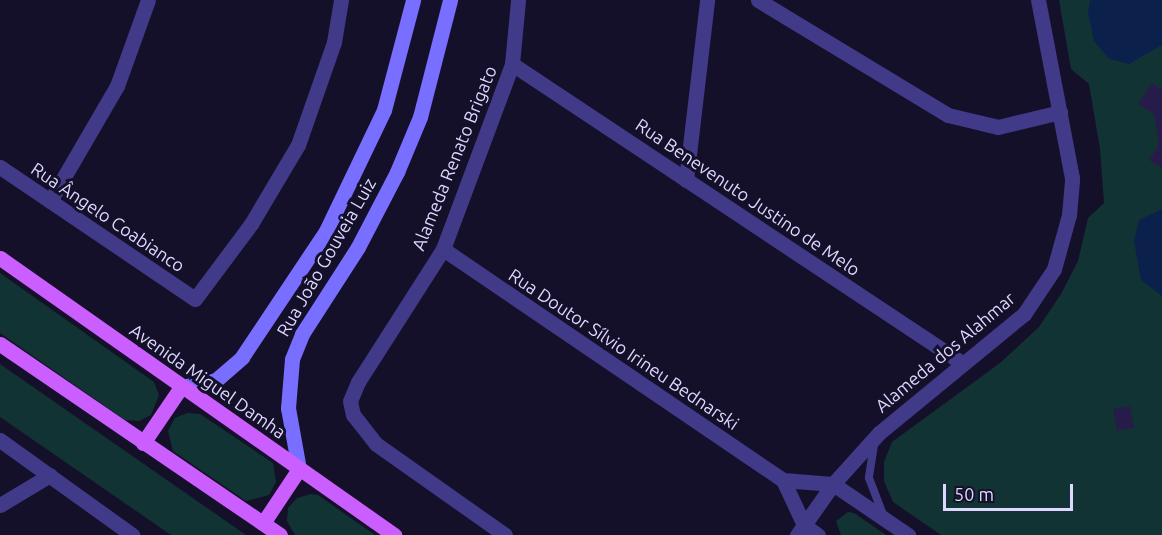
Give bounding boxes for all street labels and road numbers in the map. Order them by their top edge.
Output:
street label: Alameda Renato Brigato [407,63,501,253]
street label: Rua Benevenuto Justino de Melo [632,114,864,280]
street label: Rua Ângelo Coabianco [27,158,189,276]
street label: Rua João Gouveia Luiz [272,174,380,340]
street label: Rua Doutor Sílvio Irineu Bednarski [505,264,743,434]
street label: Alameda dos Alahmar [871,287,1019,417]
street label: Avenida Miguel Damha [126,319,290,443]

